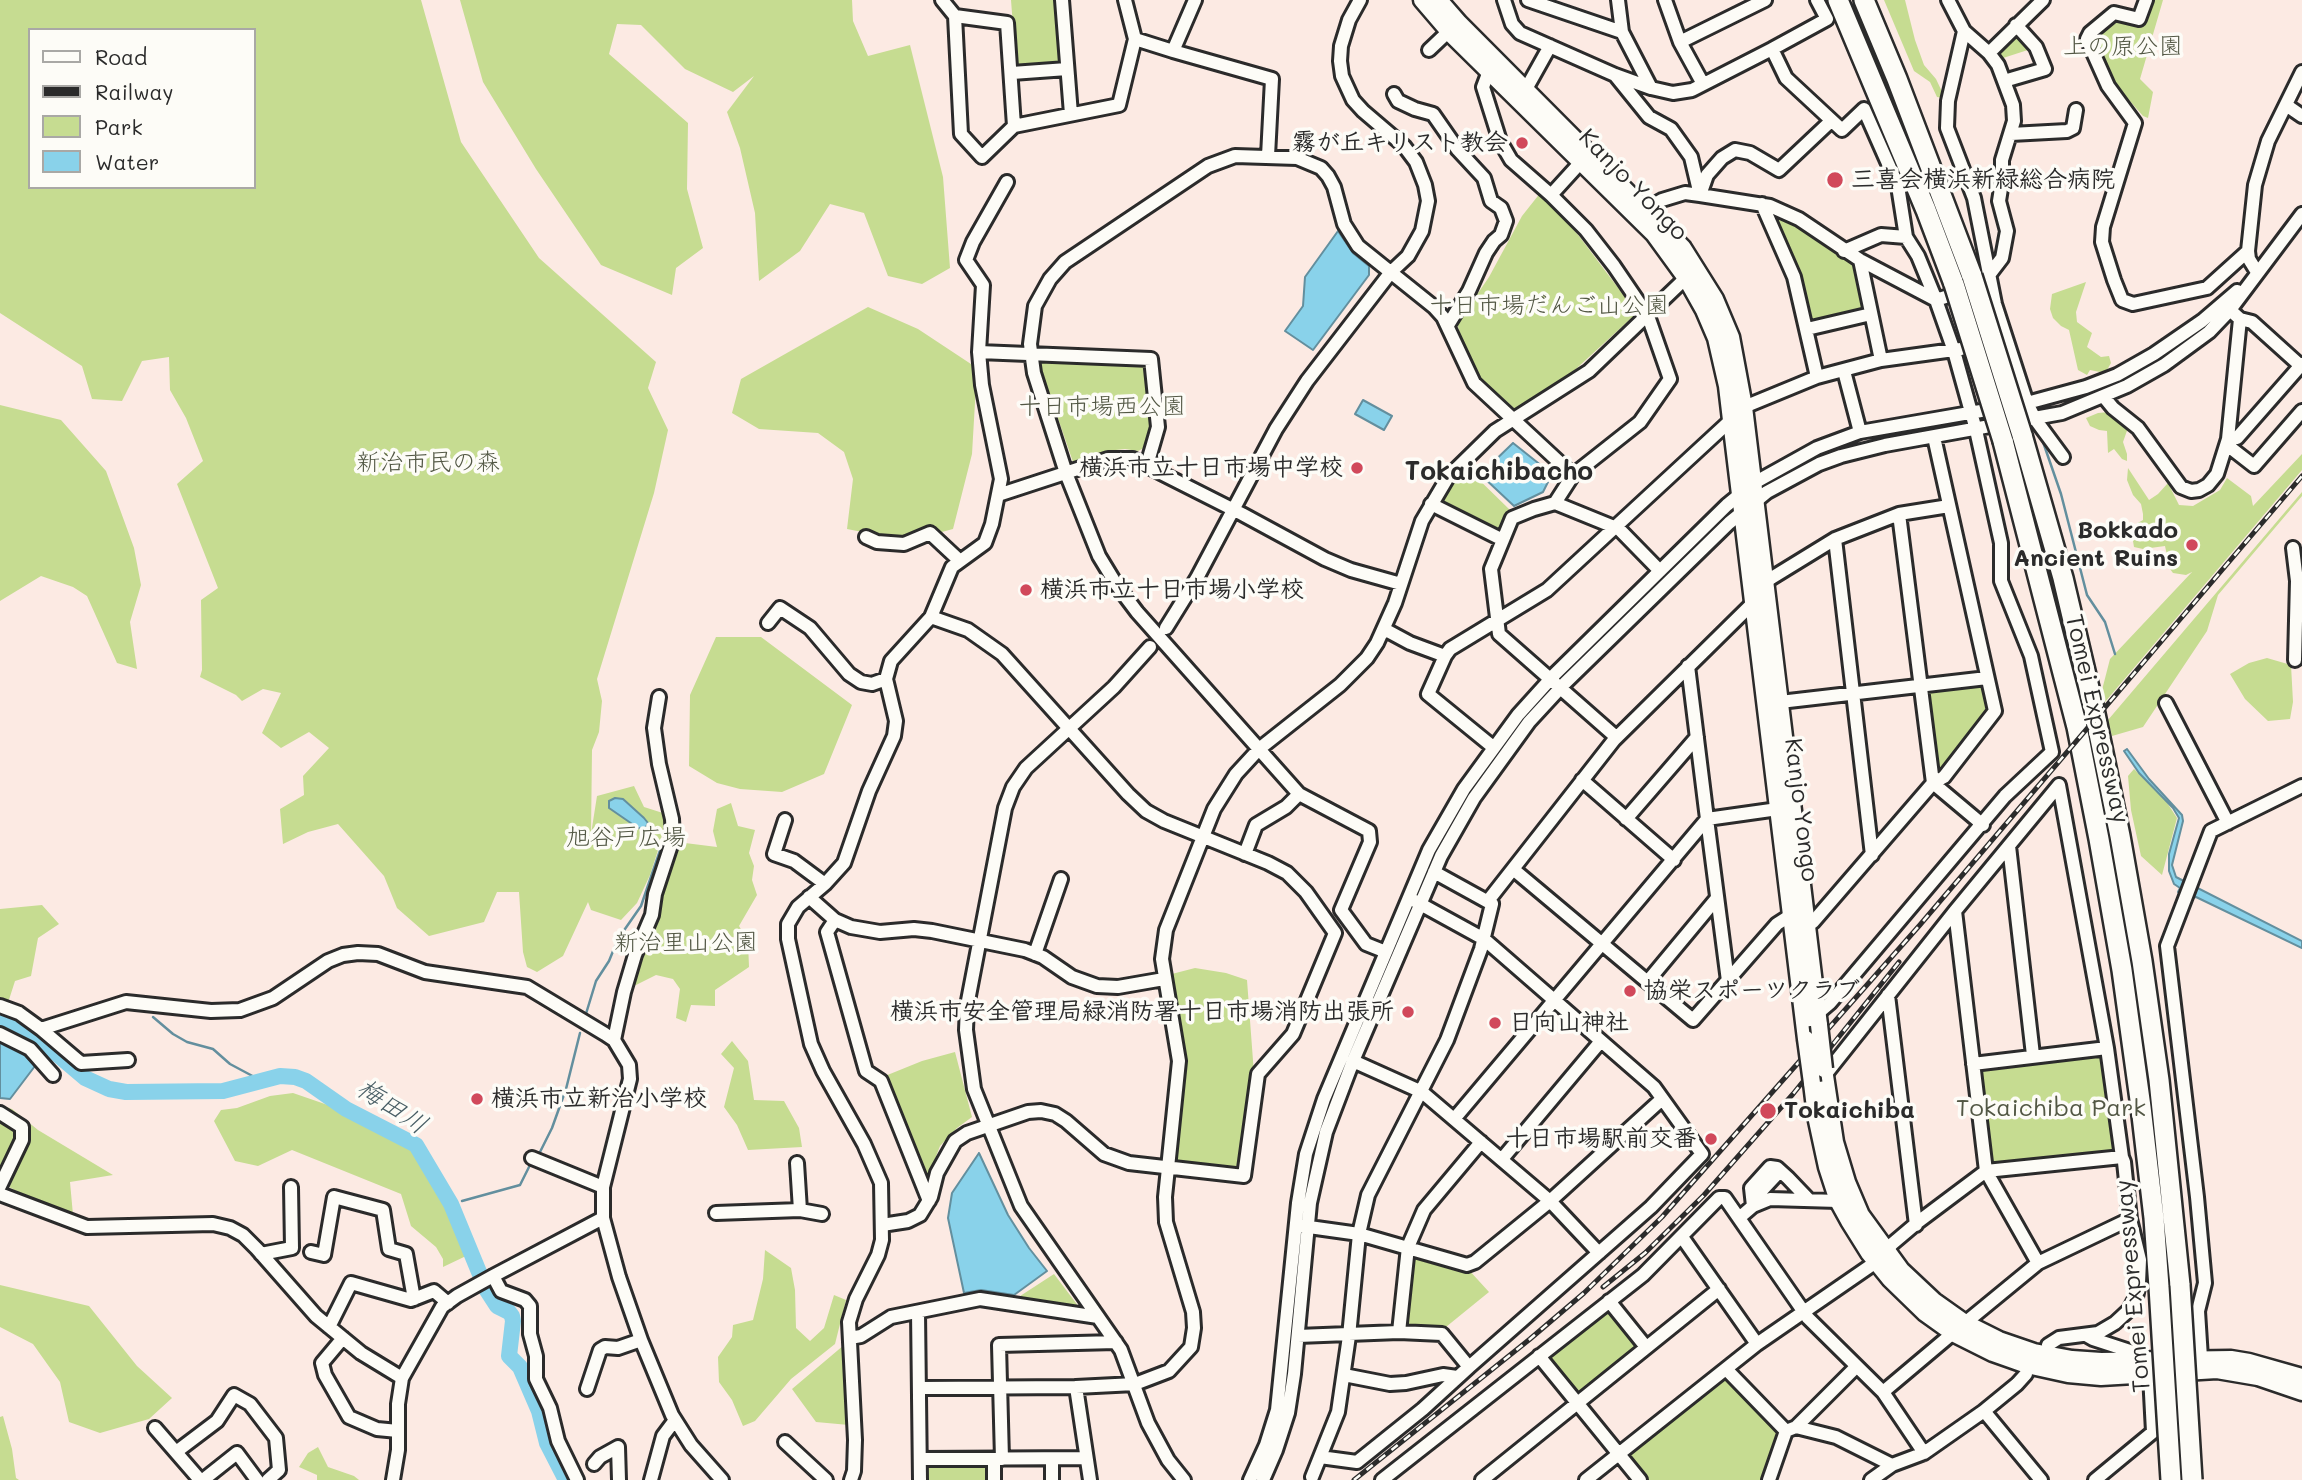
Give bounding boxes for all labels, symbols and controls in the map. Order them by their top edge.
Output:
legend [28,28,256,189]
park label: 上の原公園 [2063,33,2183,61]
text: Road [95,43,147,70]
text: Railway [95,78,174,105]
text: Park [95,113,143,140]
street label: Kanjo Yongo [1573,123,1693,247]
place label: 霧が丘キリスト教会 [1292,129,1508,157]
marker: 霧が丘キリスト教会 [1514,135,1530,151]
text: Water [95,148,159,175]
place label: 三喜会横浜新緑総合病院 [1851,166,2115,194]
marker: 三喜会横浜新緑総合病院 [1825,170,1845,190]
park label: 十日市場だんご山公園 [1429,292,1669,320]
park label: 十日市場西公園 [1018,393,1186,421]
park label: 新治市民の森 [356,449,500,477]
place label: 横浜市立十日市場中学校 [1079,454,1343,482]
district label: Tokaichibacho [1405,456,1593,488]
marker: 横浜市立十日市場中学校 [1349,460,1365,476]
place label: Bokkado Ancient Ruins [2013,517,2178,573]
marker: Bokkado Ancient Ruins [2184,537,2200,553]
place label: 横浜市立十日市場小学校 [1040,576,1304,604]
marker: 横浜市立十日市場小学校 [1018,582,1034,598]
street label: Tomei Expressway [2059,612,2135,826]
street label: Kanjo Yongo [1778,737,1824,883]
park label: 旭谷戸広場 [566,824,686,852]
park label: 新治里山公園 [614,929,758,957]
place label: 協栄スポーツクラブ [1644,977,1860,1005]
marker: 協栄スポーツクラブ [1622,983,1638,999]
place label: 横浜市安全管理局緑消防署十日市場消防出張所 [890,998,1394,1026]
marker: 横浜市安全管理局緑消防署十日市場消防出張所 [1400,1004,1416,1020]
place label: 日向山神社 [1509,1009,1629,1037]
marker: 日向山神社 [1487,1015,1503,1031]
water label: 梅田川 [351,1073,433,1141]
place label: 横浜市立新治小学校 [491,1085,707,1113]
marker: 横浜市立新治小学校 [469,1091,485,1107]
park label: Tokaichiba Park [1956,1095,2146,1123]
place label: Tokaichiba [1784,1097,1915,1125]
marker: Tokaichiba [1758,1101,1778,1121]
place label: 十日市場駅前交番 [1505,1125,1697,1153]
marker: 十日市場駅前交番 [1703,1131,1719,1147]
street label: Tomei Expressway [2109,1178,2157,1394]

